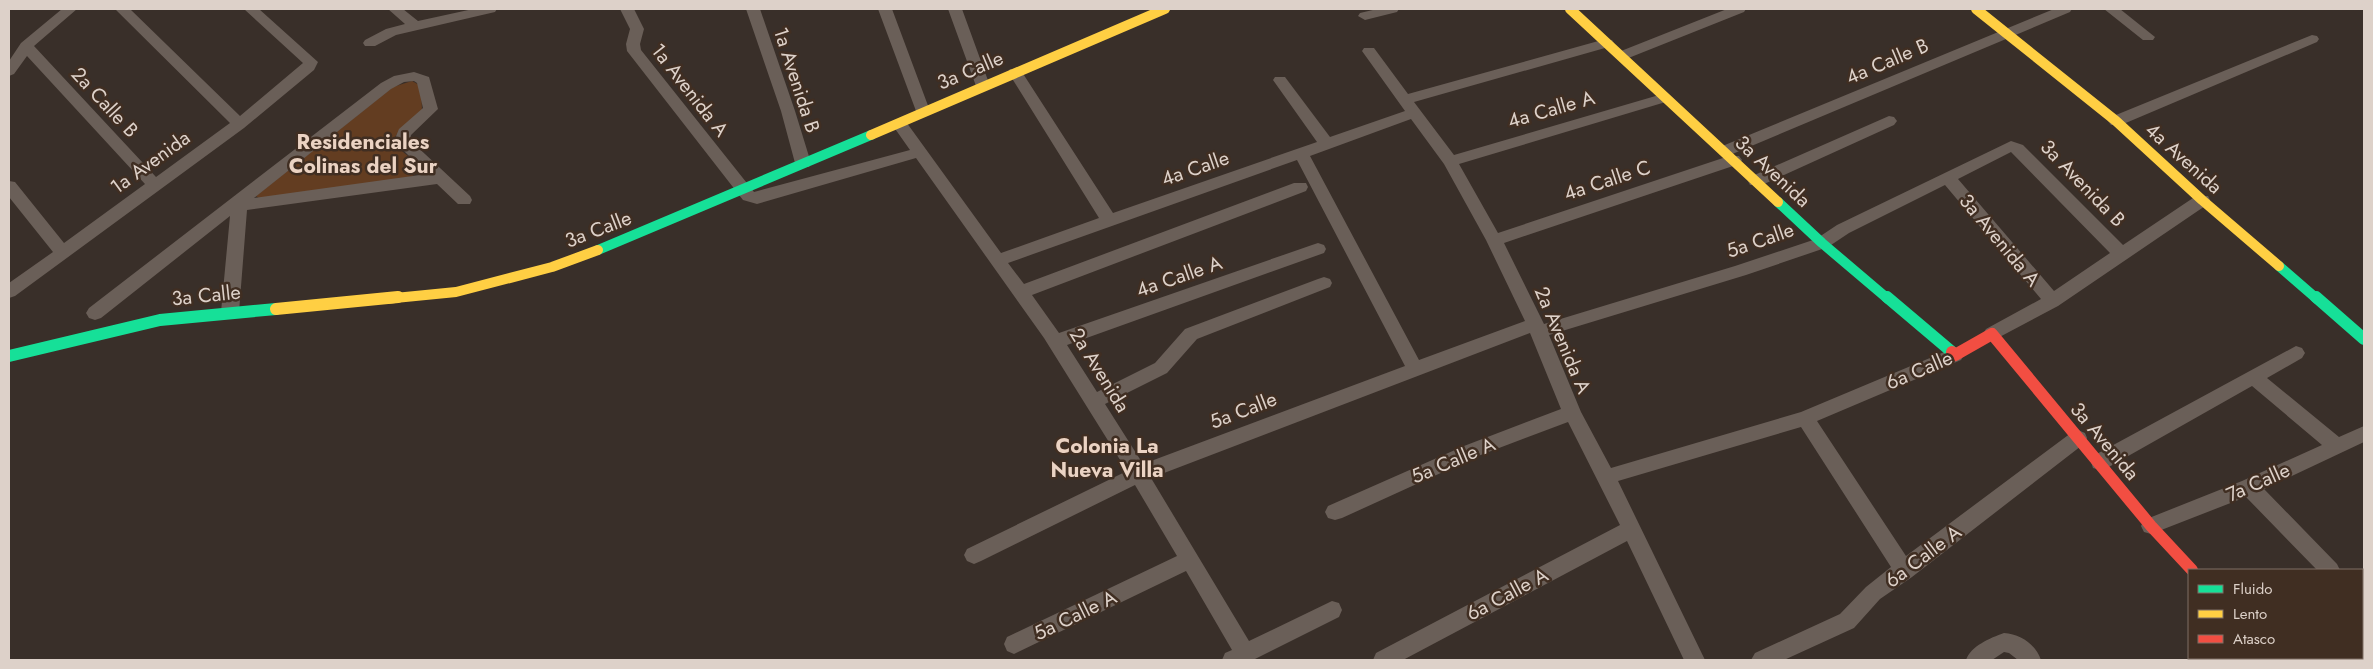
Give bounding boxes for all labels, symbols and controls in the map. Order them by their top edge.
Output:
street label: 1a Avenida B [766,24,827,137]
street label: 4a Calle B [1841,31,1933,92]
street label: 1a Avenida A [644,37,736,144]
street label: 3a Calle [933,44,1008,97]
street label: 2a Calle B [64,61,145,144]
street label: 4a Calle A [1504,83,1599,136]
street label: 4a Avenida [2139,116,2229,201]
street label: 1a Avenida [104,124,196,201]
district label: Residenciales Colinas del Sur [289,127,438,181]
street label: 3a Avenida [1728,129,1817,214]
street label: 3a Avenida B [2034,133,2132,233]
street label: 4a Calle [1157,143,1233,194]
street label: 4a Calle C [1560,153,1654,208]
street label: 3a Avenida A [1952,188,2048,294]
street label: 3a Calle [561,203,636,255]
street label: 5a Calle [1722,215,1798,266]
street label: 4a Calle A [1132,248,1227,305]
street label: 3a Calle [170,277,242,314]
street label: 2a Avenida A [1527,282,1598,399]
street label: 2a Avenida [1062,322,1137,418]
street label: 6a Calle [1881,343,1957,397]
street label: 5a Calle [1205,384,1281,436]
street label: 3a Avenida [2063,396,2146,487]
street label: 5a Calle A [1407,429,1501,491]
district label: Colonia La Nueva Villa [1050,431,1164,485]
street label: 7a Calle [2222,456,2295,509]
street label: 6a Calle A [1879,518,1968,595]
street label: 6a Calle A [1461,560,1554,628]
legend [2188,569,2363,659]
text: Fluido [2233,578,2272,600]
street label: 5a Calle A [1029,583,1122,648]
text: Lento [2233,603,2267,625]
text: Atasco [2233,628,2275,650]

